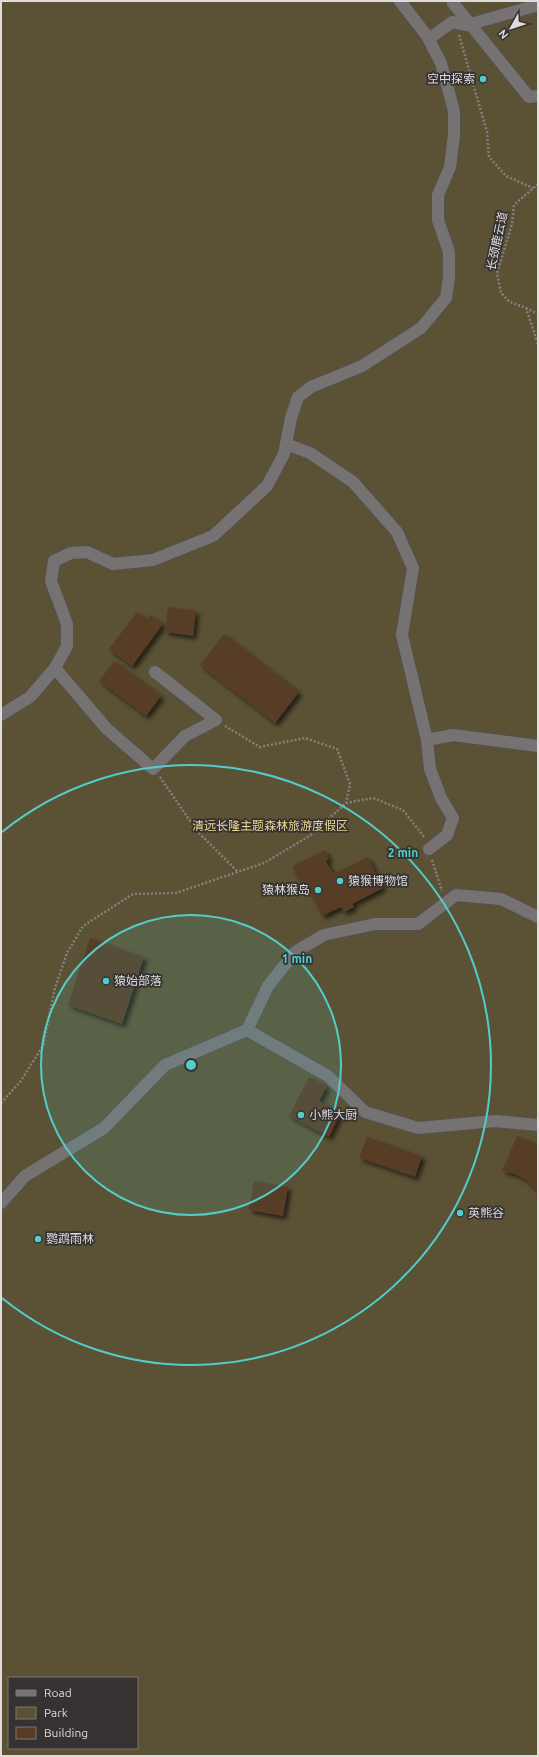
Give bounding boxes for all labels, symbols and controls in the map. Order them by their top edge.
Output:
north arrow [491,8,531,48]
text: N [496,27,510,41]
place label: 空中探索 [427,72,475,85]
marker: 空中探索 [478,74,488,84]
street label: 长颈鹿云道 [484,210,509,272]
park label: 清远长隆主题森林旅游度假区 [192,819,348,832]
text: 2 min [388,846,418,859]
place label: 猿猴博物馆 [348,874,408,887]
marker: 猿猴博物馆 [335,876,345,886]
place label: 猿林猴岛 [262,883,310,896]
marker: 猿林猴岛 [313,885,323,895]
text: 1 min [282,952,312,965]
place label: 猿始部落 [114,974,162,987]
marker: 猿始部落 [101,976,111,986]
centre of rings [184,1058,198,1072]
place label: 小熊大厨 [309,1108,357,1121]
marker: 小熊大厨 [296,1110,306,1120]
place label: 英熊谷 [468,1206,504,1219]
marker: 英熊谷 [455,1208,465,1218]
place label: 鹦鹉雨林 [46,1232,94,1245]
marker: 鹦鹉雨林 [33,1234,43,1244]
legend [8,1677,138,1749]
text: Road [44,1686,72,1699]
text: Park [44,1706,68,1719]
text: Building [44,1726,88,1739]

